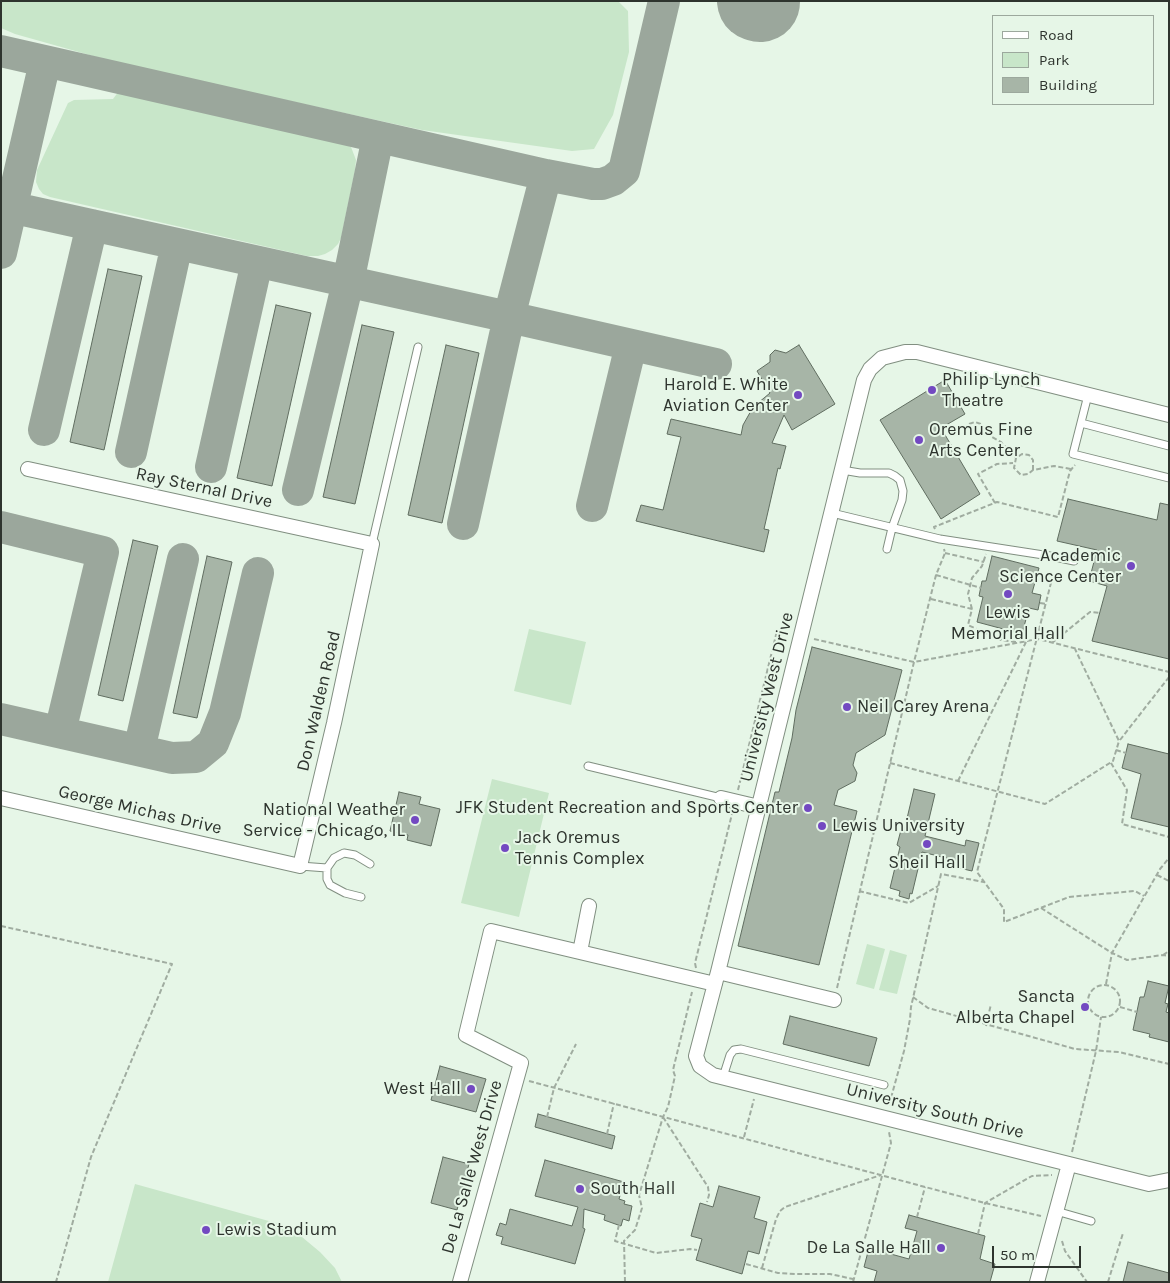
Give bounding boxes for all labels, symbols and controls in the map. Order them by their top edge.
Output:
legend [992,15,1155,105]
text: Road [1039,26,1074,44]
text: Park [1039,51,1069,69]
text: Building [1039,76,1097,94]
place label: Philip Lynch Theatre [942,369,1041,412]
place label: Harold E. White Aviation Center [663,374,788,416]
marker: Philip Lynch Theatre [926,384,938,396]
marker: Harold E. White Aviation Center [792,389,804,401]
place label: Oremus Fine Arts Center [929,419,1033,462]
marker: Oremus Fine Arts Center [913,434,925,446]
street label: Ray Sternal Drive [134,463,274,513]
place label: Academic Science Center [999,545,1121,588]
marker: Academic Science Center [1125,560,1137,572]
marker: Lewis Memorial Hall [1002,588,1014,600]
place label: Lewis Memorial Hall [951,602,1065,644]
street label: University West Drive [735,610,799,784]
street label: Don Walden Road [292,629,346,773]
place label: Neil Carey Arena [857,696,989,718]
marker: Neil Carey Arena [841,701,853,713]
street label: George Michas Drive [56,781,224,839]
place label: JFK Student Recreation and Sports Center [456,797,798,819]
place label: National Weather Service - Chicago, IL [243,799,405,842]
marker: JFK Student Recreation and Sports Center [802,802,814,814]
marker: National Weather Service - Chicago, IL [409,814,421,826]
place label: Lewis University [832,815,965,837]
marker: Lewis University [816,820,828,832]
place label: Jack Oremus Tennis Complex [515,827,644,870]
marker: Sheil Hall [921,838,933,850]
marker: Jack Oremus Tennis Complex [499,842,511,854]
place label: Sheil Hall [888,852,966,874]
place label: Sancta Alberta Chapel [956,986,1075,1028]
marker: Sancta Alberta Chapel [1079,1001,1091,1013]
place label: West Hall [384,1078,461,1100]
street label: De La Salle West Drive [437,1078,507,1256]
street label: University South Drive [844,1078,1026,1144]
marker: West Hall [465,1083,477,1095]
place label: South Hall [590,1178,676,1200]
marker: South Hall [574,1183,586,1195]
place label: Lewis Stadium [216,1219,337,1241]
marker: Lewis Stadium [200,1224,212,1236]
scale bar [995,1236,1084,1268]
place label: De La Salle Hall [807,1237,931,1259]
marker: De La Salle Hall [935,1242,947,1254]
text: 50 m [1000,1246,1035,1264]

